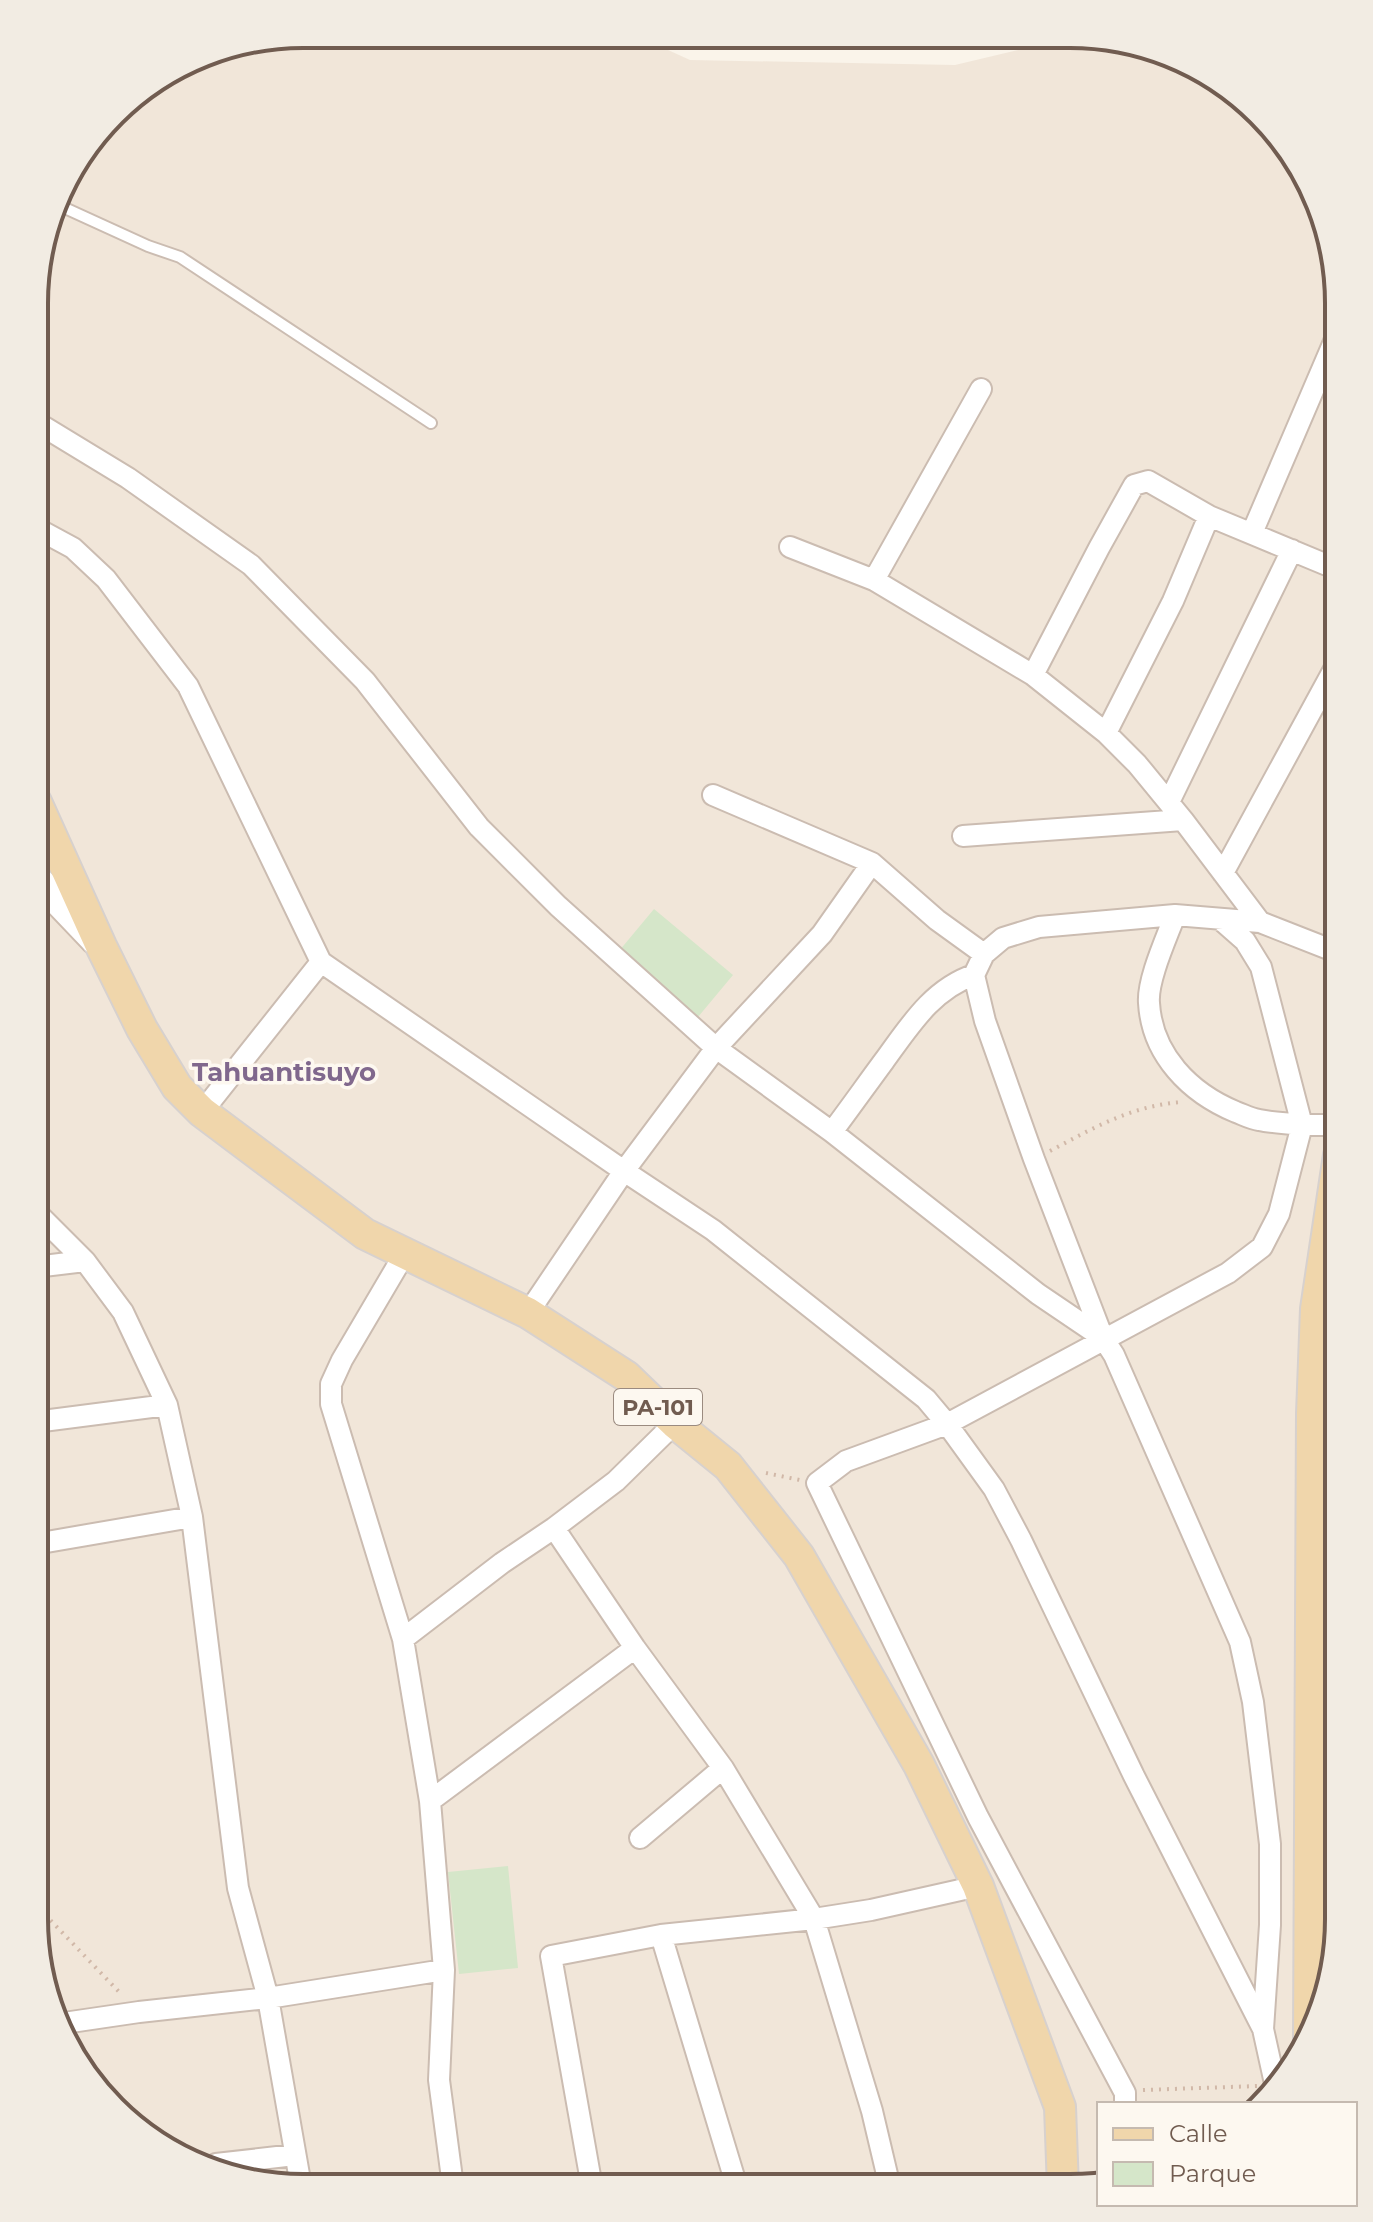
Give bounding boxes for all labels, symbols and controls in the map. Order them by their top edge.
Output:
district label: Tahuantisuyo [192,1056,376,1088]
road number: PA-101 [614,1389,702,1425]
legend [1097,2102,1357,2206]
text: Calle [1169,2119,1227,2148]
text: Parque [1169,2159,1256,2188]

